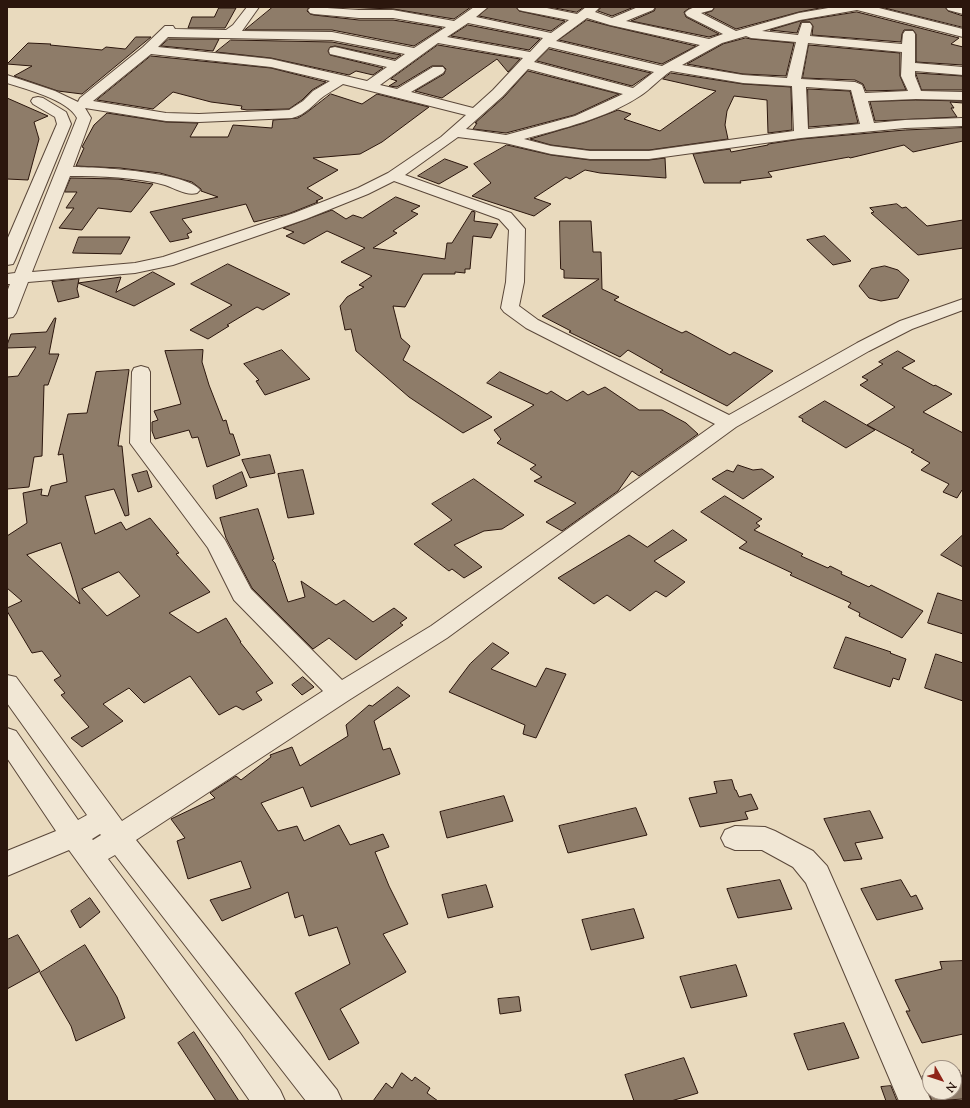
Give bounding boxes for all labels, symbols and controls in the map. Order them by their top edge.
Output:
north arrow [922,1060,962,1100]
text: N [942,1078,960,1095]

